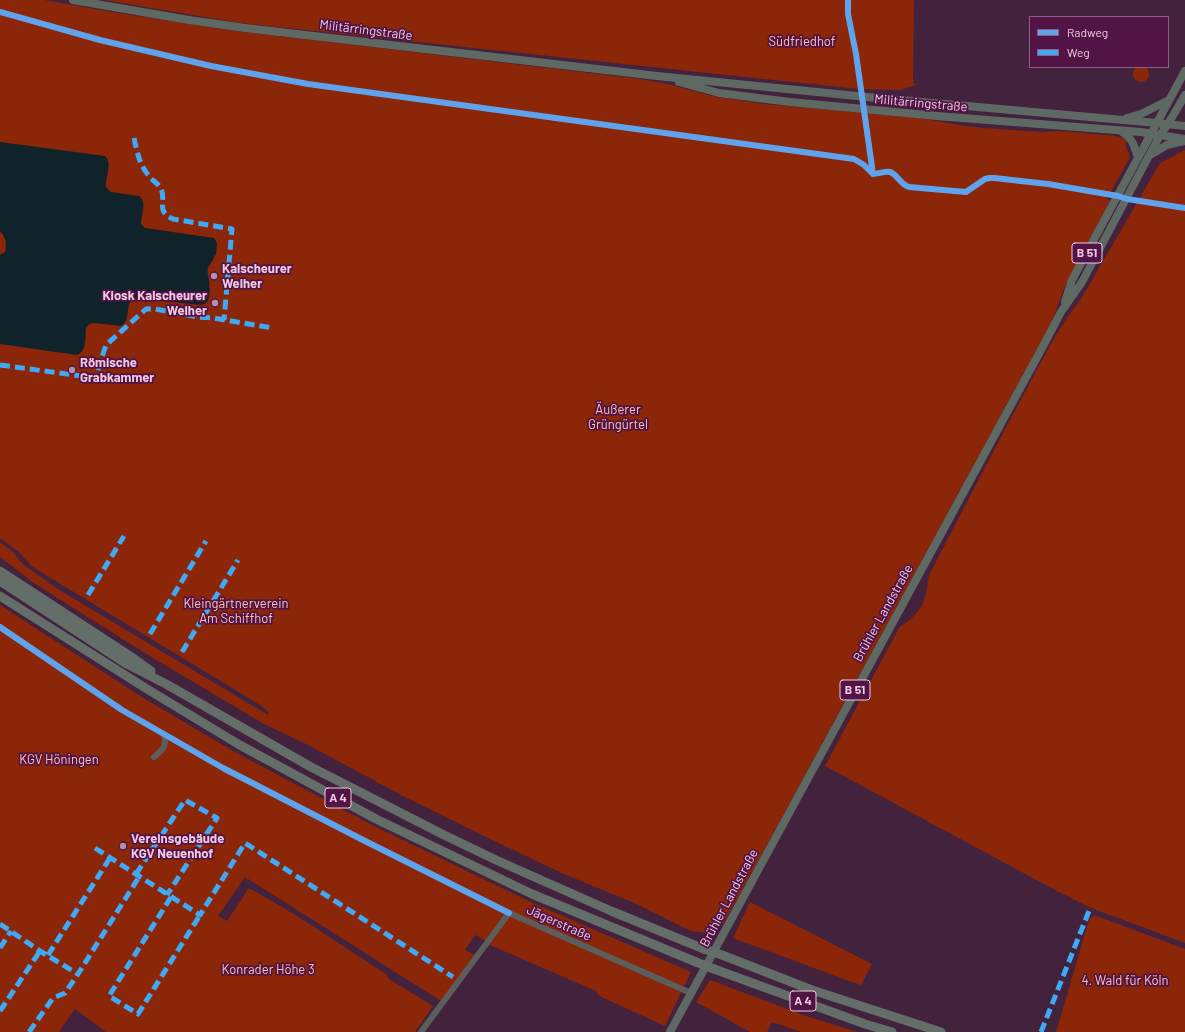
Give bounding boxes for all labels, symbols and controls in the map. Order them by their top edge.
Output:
legend [1029,16,1169,68]
street label: Militärringstraße [319,17,413,43]
text: Radweg [1067,25,1108,39]
park label: Südfriedhof [769,34,835,50]
text: Weg [1067,45,1090,59]
street label: Militärringstraße [874,91,968,115]
road number: B 51 [1072,243,1102,263]
place label: Kalscheurer Weiher [222,261,292,292]
marker: Kalscheurer Weiher [209,271,219,281]
place label: Kiosk Kalscheurer Weiher [102,288,207,319]
marker: Kiosk Kalscheurer Weiher [210,298,220,308]
place label: Römische Grabkammer [80,355,154,386]
marker: Römische Grabkammer [67,365,77,375]
park label: Äußerer Grüngürtel [588,402,648,433]
street label: Brühler Landstraße [850,562,916,664]
park label: Kleingärtnerverein Am Schiffhof [183,596,289,627]
road number: B 51 [840,680,870,700]
park label: KGV Höningen [19,752,99,768]
road number: A 4 [325,788,351,808]
place label: Vereinsgebäude KGV Neuenhof [131,831,224,862]
marker: Vereinsgebäude KGV Neuenhof [118,841,128,851]
street label: Brühler Landstraße [697,846,761,950]
street label: Jägerstraße [524,902,594,944]
park label: Konrader Höhe 3 [221,962,315,978]
park label: 4. Wald für Köln [1081,973,1169,989]
road number: A 4 [790,991,816,1011]

